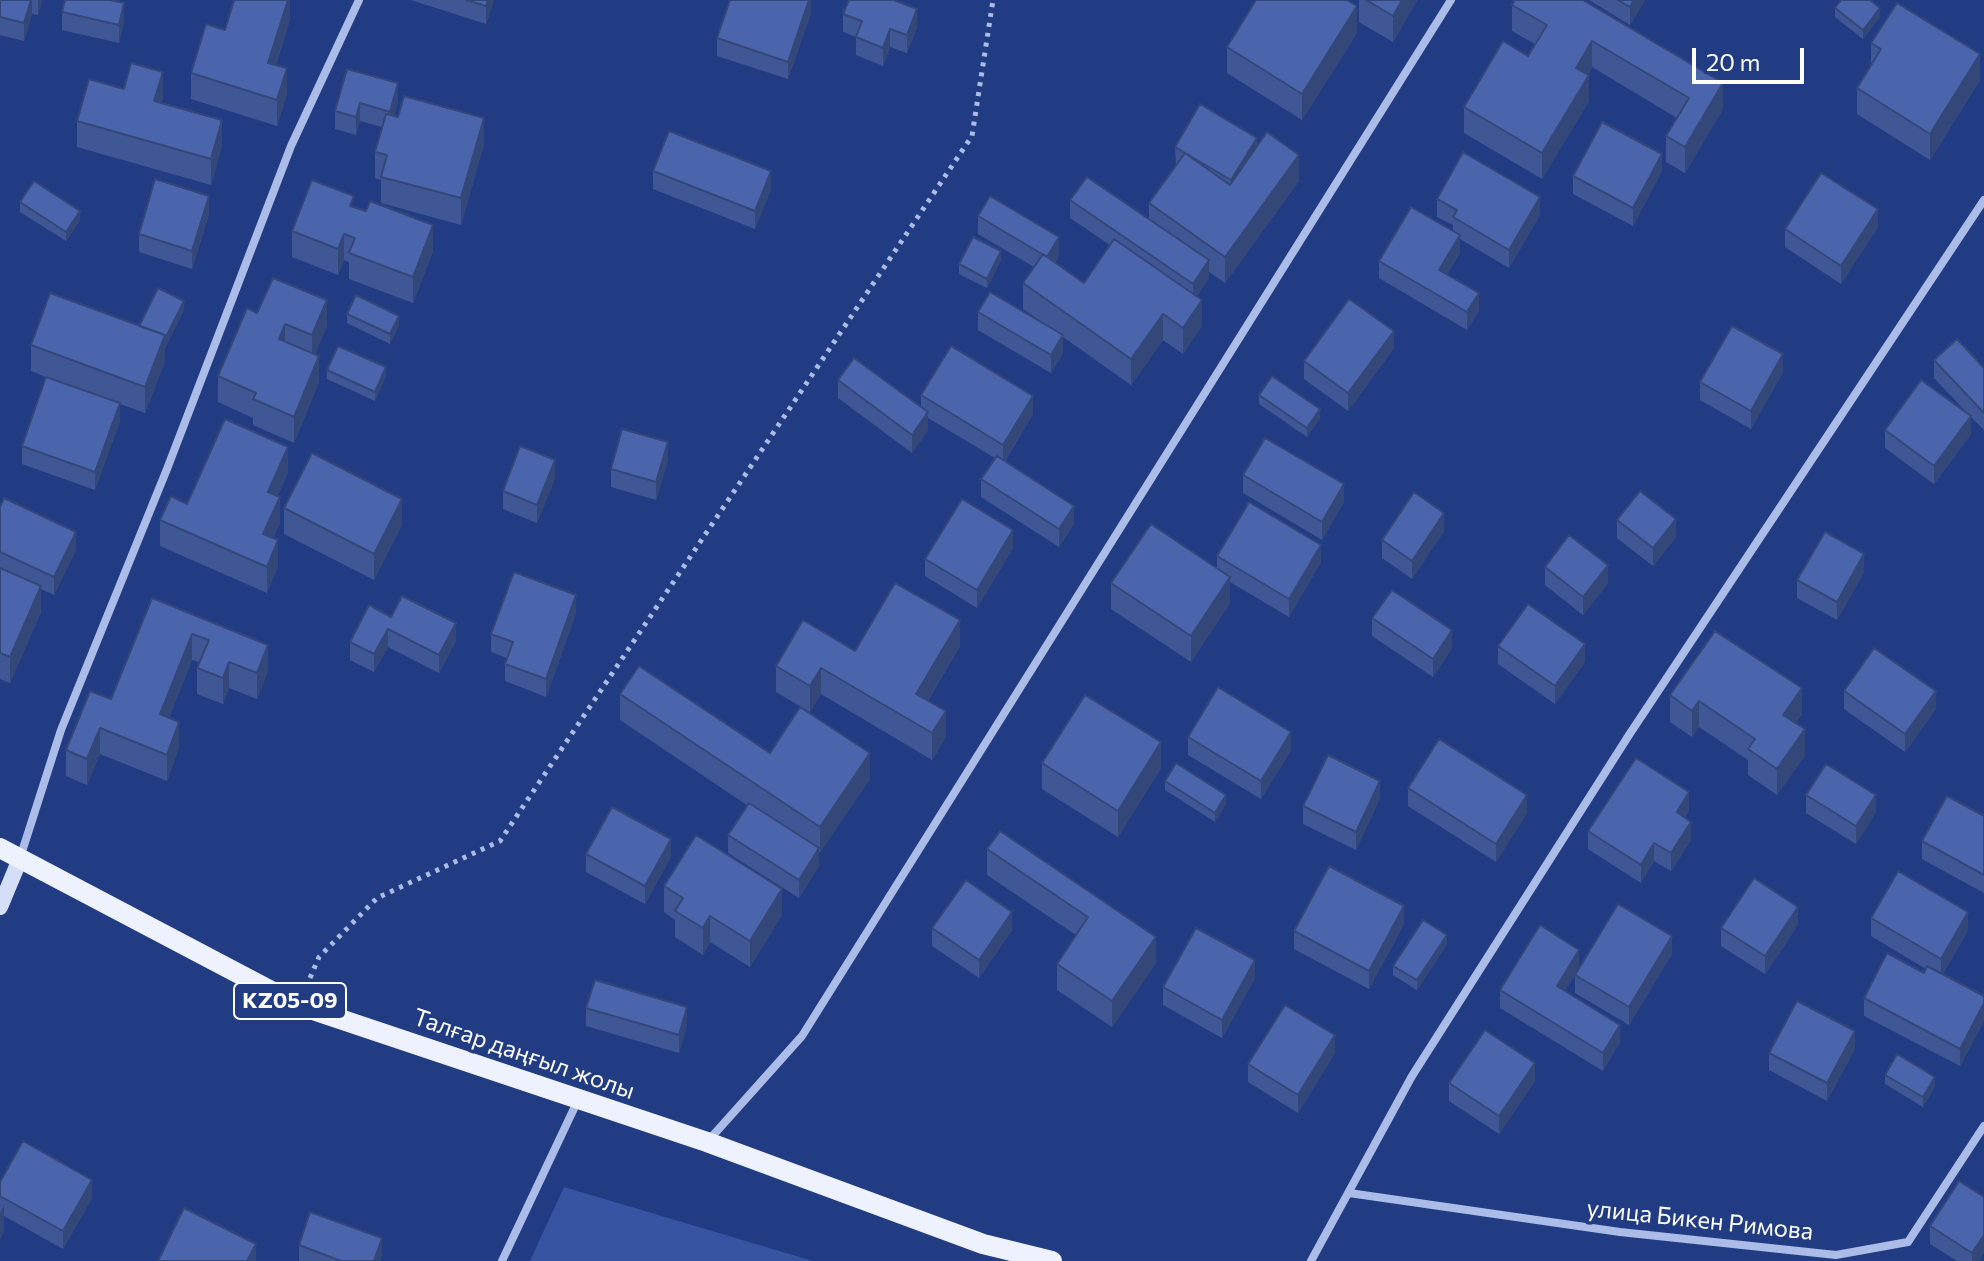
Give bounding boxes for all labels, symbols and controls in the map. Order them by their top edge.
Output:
scale bar [1696,32,1808,82]
text: 20 m [1706,47,1760,76]
road number: KZ05-09 [234,983,346,1019]
street label: Талғар даңғыл жолы [410,1003,638,1105]
street label: улица Бикен Римова [1585,1194,1815,1246]

